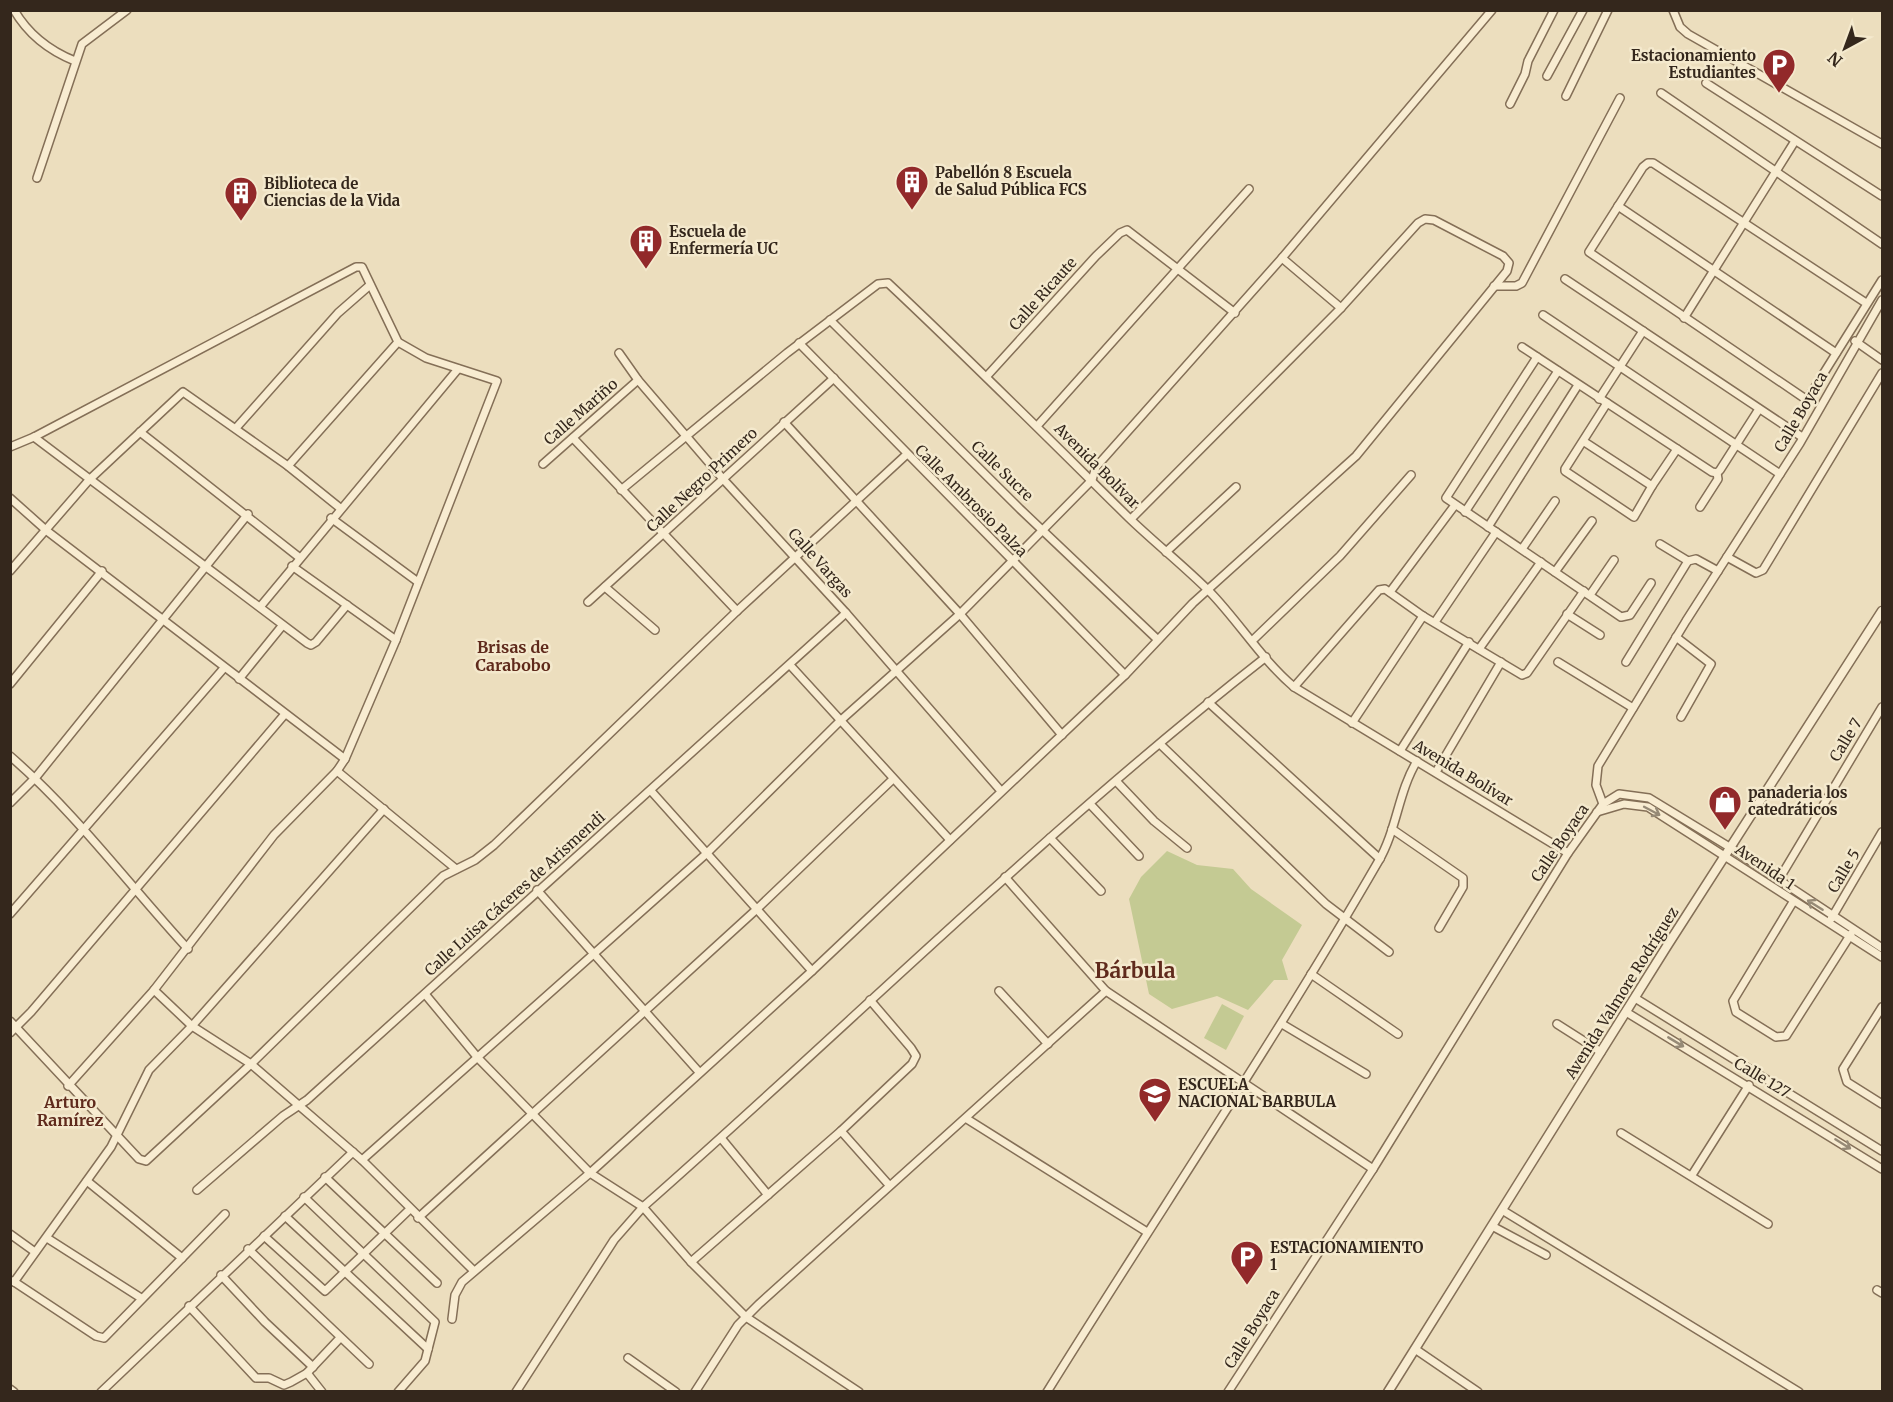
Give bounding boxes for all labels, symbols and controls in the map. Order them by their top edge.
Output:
north arrow [1815,18,1875,78]
place label: Estacionamiento Estudiantes [1631,46,1756,82]
parking icon: Estacionamiento Estudiantes [1761,47,1797,94]
text: N [1824,47,1846,71]
place label: Pabellón 8 Escuela de Salud Pública FCS [935,163,1087,199]
building icon: Pabellón 8 Escuela de Salud Pública FCS [894,164,930,211]
place label: Biblioteca de Ciencias de la Vida [264,174,401,210]
building icon: Biblioteca de Ciencias de la Vida [223,175,259,222]
place label: Escuela de Enfermería UC [669,222,778,258]
building icon: Escuela de Enfermería UC [628,223,664,270]
street label: Calle Ricaute [1005,253,1081,334]
street label: Calle Boyaca [1770,368,1831,455]
street label: Calle Mariño [540,374,622,449]
street label: Avenida Bolívar [1050,418,1144,512]
street label: Calle Negro Primero [642,423,761,536]
street label: Calle Sucre [967,437,1037,505]
street label: Calle Ambrosio Palza [911,440,1032,561]
street label: Calle Vargas [784,524,857,601]
district label: Brisas de Carabobo [475,637,551,675]
street label: Calle 7 [1825,714,1866,765]
street label: Avenida Bolívar [1409,735,1517,810]
place label: panaderia los catedráticos [1748,783,1848,819]
shop icon: panaderia los catedráticos [1707,784,1743,831]
street label: Calle Boyaca [1527,800,1593,885]
one-way arrow [1643,806,1661,817]
street label: Calle Luisa Cáceres de Arismendi [420,807,609,980]
street label: Avenida 1 [1731,839,1799,894]
street label: Calle 5 [1823,845,1864,896]
one-way arrow [1807,899,1824,911]
street label: Avenida Valmore Rodríguez [1560,903,1682,1083]
district label: Bárbula [1094,957,1176,984]
one-way arrow [1667,1036,1684,1048]
street label: Calle 127 [1731,1053,1794,1102]
place label: ESCUELA NACIONAL BARBULA [1178,1075,1336,1111]
school or university icon: ESCUELA NACIONAL BARBULA [1137,1076,1173,1123]
district label: Arturo Ramírez [37,1092,103,1130]
one-way arrow [1834,1137,1851,1150]
place label: ESTACIONAMIENTO 1 [1270,1238,1423,1274]
parking icon: ESTACIONAMIENTO 1 [1229,1239,1265,1286]
street label: Calle Boyaca [1220,1286,1283,1372]

